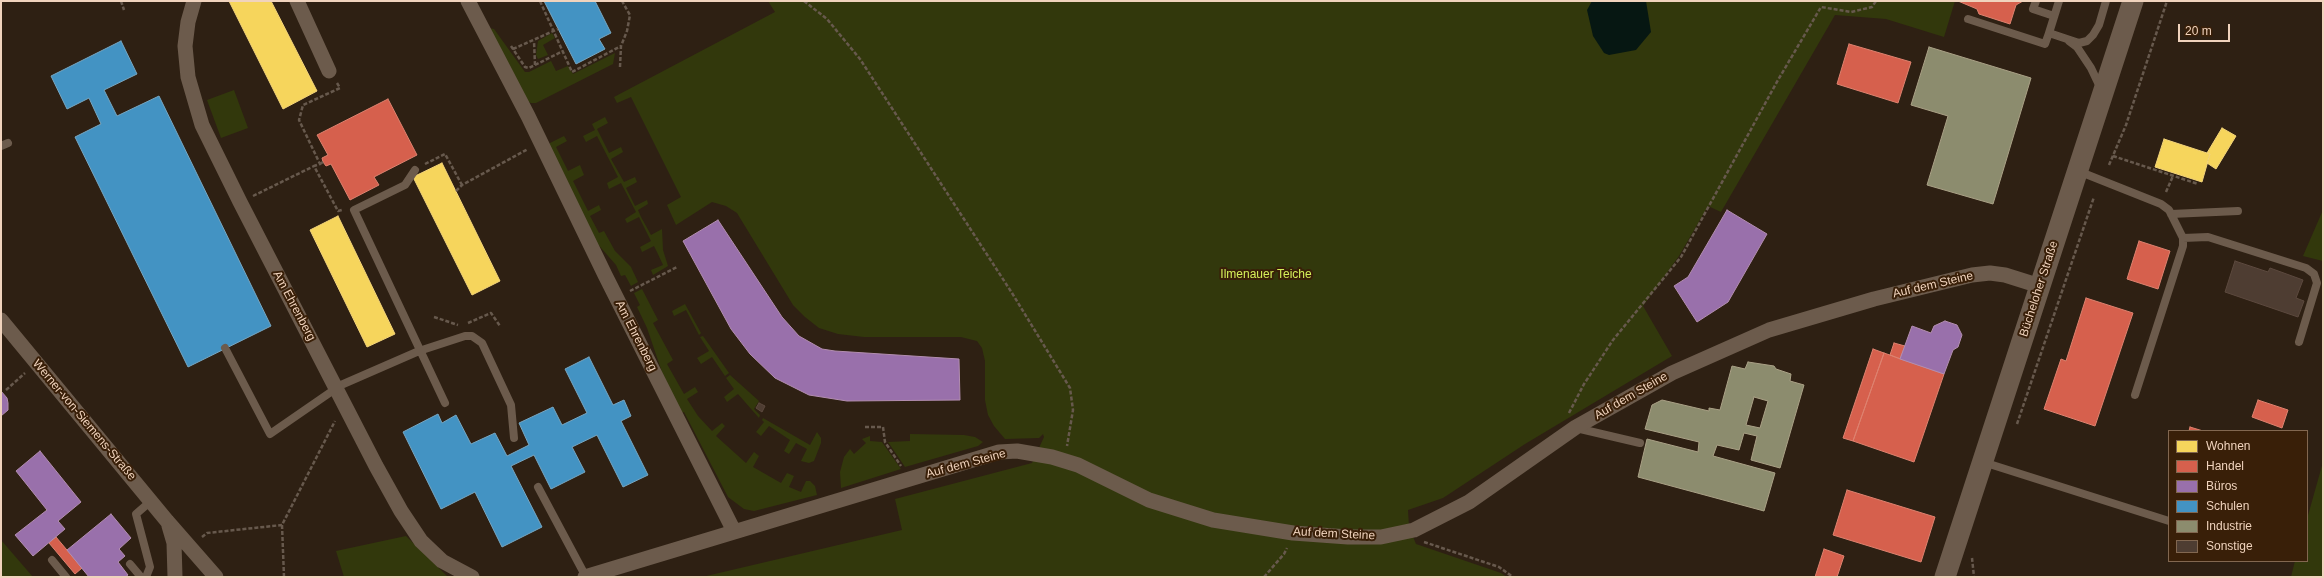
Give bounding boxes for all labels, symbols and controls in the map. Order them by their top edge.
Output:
scale bar [2180,16,2232,42]
text: 20 m [2185,24,2212,38]
street label: Bücheloher Straße [2017,239,2061,339]
street label: Am Ehrenberg [269,268,319,344]
park label: Ilmenauer Teiche [1220,268,1312,282]
street label: Auf dem Steine [1891,269,1975,301]
street label: Am Ehrenberg [612,298,660,374]
street label: Werner-von-Siemens-Straße [29,357,139,483]
street label: Auf dem Steine [1592,369,1670,423]
legend [2168,430,2308,562]
text: Wohnen [2206,439,2250,453]
street label: Auf dem Steine [925,446,1007,482]
text: Handel [2206,459,2244,473]
text: Büros [2206,479,2237,493]
text: Schulen [2206,499,2249,513]
text: Industrie [2206,519,2252,533]
street label: Auf dem Steine [1293,525,1375,543]
text: Sonstige [2206,539,2253,553]

